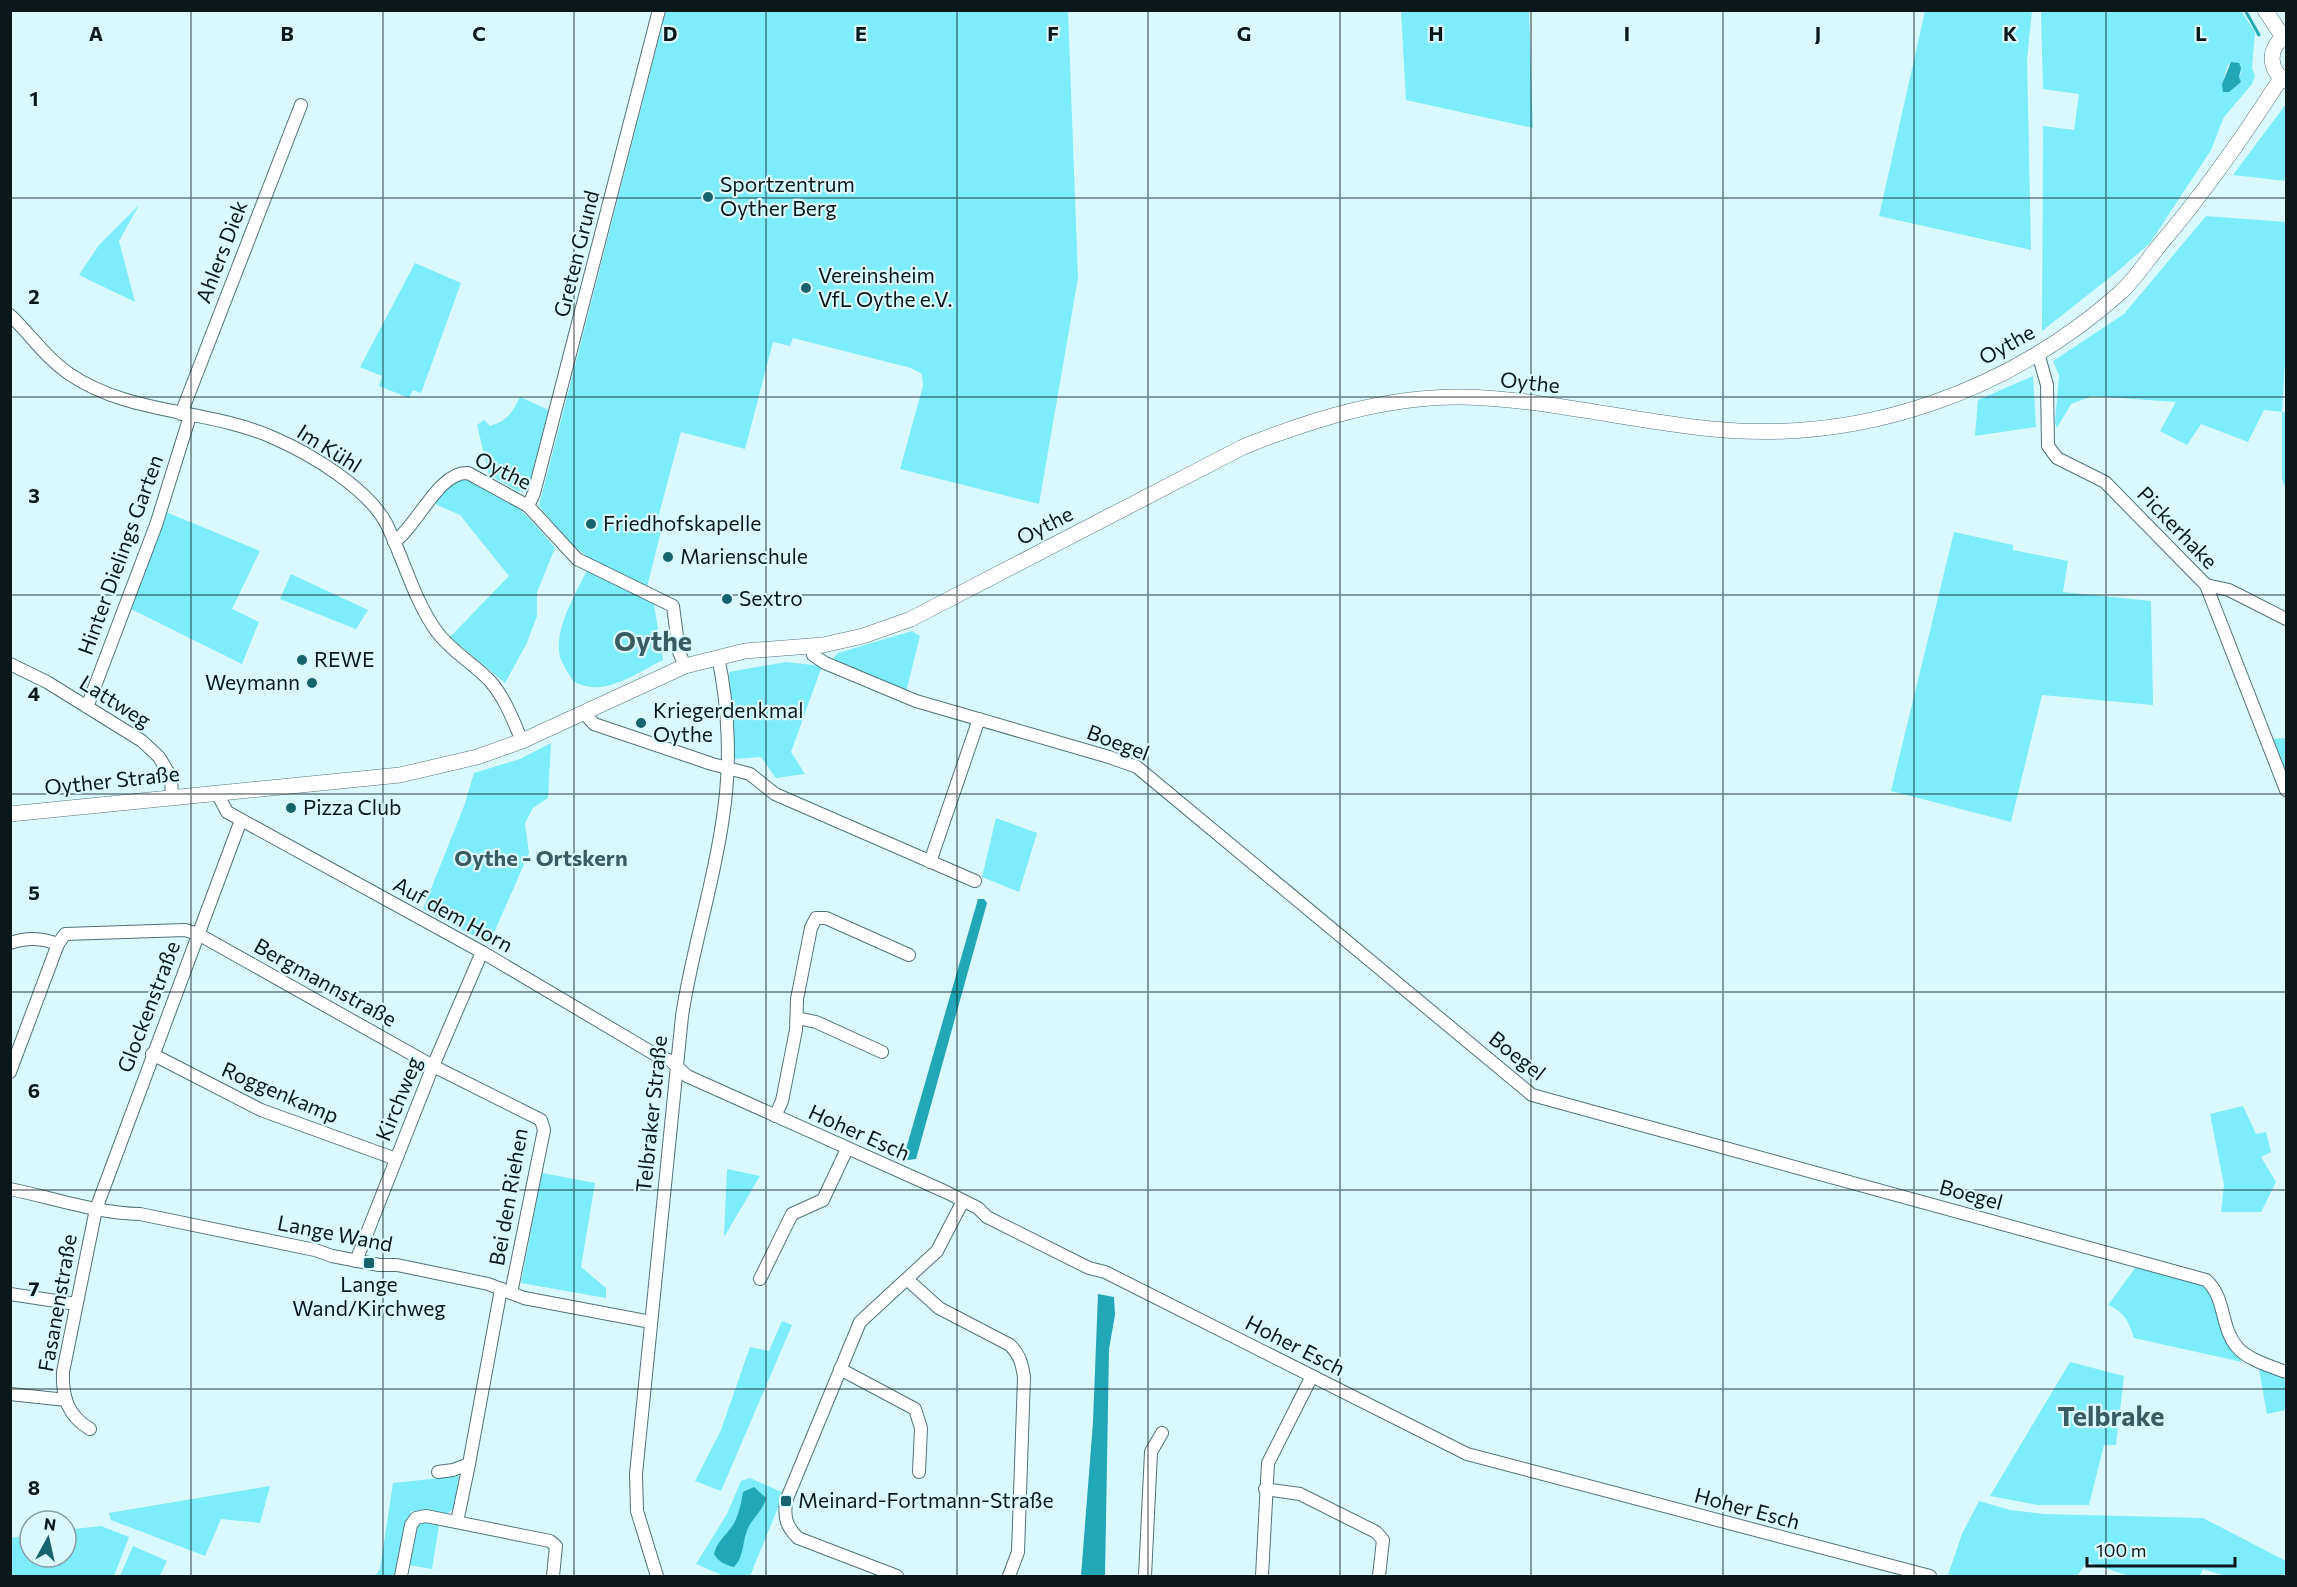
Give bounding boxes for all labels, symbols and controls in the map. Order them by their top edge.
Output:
text: A [89,21,103,45]
text: B [280,21,294,45]
text: C [472,21,486,45]
text: D [663,21,677,45]
text: E [855,21,867,45]
text: F [1047,21,1059,45]
text: G [1237,21,1251,45]
text: H [1429,21,1444,45]
text: I [1624,21,1630,45]
text: J [1815,21,1821,45]
text: K [2003,21,2017,45]
text: L [2195,21,2207,45]
text: 1 [29,86,39,110]
place label: Sportzentrum Oyther Berg [720,171,855,220]
street label: Greten Grund [548,188,603,320]
marker: Sportzentrum Oyther Berg [701,190,715,204]
street label: Ahlers Diek [190,197,252,306]
place label: Vereinsheim VfL Oythe e.V. [818,262,952,311]
marker: Vereinsheim VfL Oythe e.V. [799,281,813,295]
text: 2 [28,284,40,308]
street label: Oythe [1974,318,2038,369]
street label: Oythe [1499,366,1561,397]
street label: Im Kühl [293,418,367,477]
street label: Oythe [471,445,536,494]
street label: Hinter Dielings Garten [72,451,167,658]
street label: Pickerhake [2133,481,2223,573]
text: 3 [28,483,40,507]
street label: Oythe [1012,500,1077,549]
place label: Friedhofskapelle [603,510,761,535]
marker: Friedhofskapelle [584,517,598,531]
place label: Marienschule [680,543,808,568]
marker: Marienschule [661,550,675,564]
place label: Sextro [739,585,803,610]
marker: Sextro [720,592,734,606]
district label: Oythe [614,624,692,657]
place label: REWE [314,646,374,671]
marker: REWE [295,653,309,667]
street label: Lattweg [76,669,156,732]
place label: Weymann [205,669,300,694]
marker: Weymann [305,676,319,690]
text: 4 [28,681,40,705]
place label: Kriegerdenkmal Oythe [653,697,804,746]
marker: Kriegerdenkmal Oythe [634,716,648,730]
street label: Boegel [1084,718,1153,765]
street label: Oyther Straße [43,760,181,799]
place label: Pizza Club [303,794,401,819]
marker: Pizza Club [284,801,298,815]
district label: Oythe - Ortskern [454,844,628,871]
street label: Auf dem Horn [390,871,518,957]
text: 5 [28,880,40,904]
street label: Bergmannstraße [250,932,401,1031]
street label: Glockenstraße [111,937,184,1076]
street label: Boegel [1485,1025,1551,1085]
street label: Telbraker Straße [630,1034,671,1194]
street label: Kirchweg [369,1053,426,1144]
street label: Roggenkamp [218,1056,343,1127]
text: 6 [28,1078,40,1102]
street label: Hoher Esch [805,1098,914,1165]
street label: Bei den Riehen [483,1126,532,1267]
street label: Boegel [1937,1173,2006,1214]
street label: Lange Wand [276,1209,395,1256]
street label: Fasanenstraße [32,1232,81,1374]
marker: Lange Wand/Kirchweg [362,1256,376,1270]
place label: Lange Wand/Kirchweg [292,1271,446,1320]
text: 7 [29,1276,40,1300]
street label: Hoher Esch [1242,1309,1350,1380]
district label: Telbrake [2057,1399,2165,1432]
text: 8 [28,1475,40,1499]
street label: Hoher Esch [1692,1481,1803,1534]
place label: Meinard-Fortmann-Straße [798,1487,1054,1512]
marker: Meinard-Fortmann-Straße [779,1494,793,1508]
north arrow [18,1509,78,1569]
text: N [43,1513,57,1534]
scale bar [2087,1530,2236,1568]
text: 100 m [2096,1539,2146,1561]

